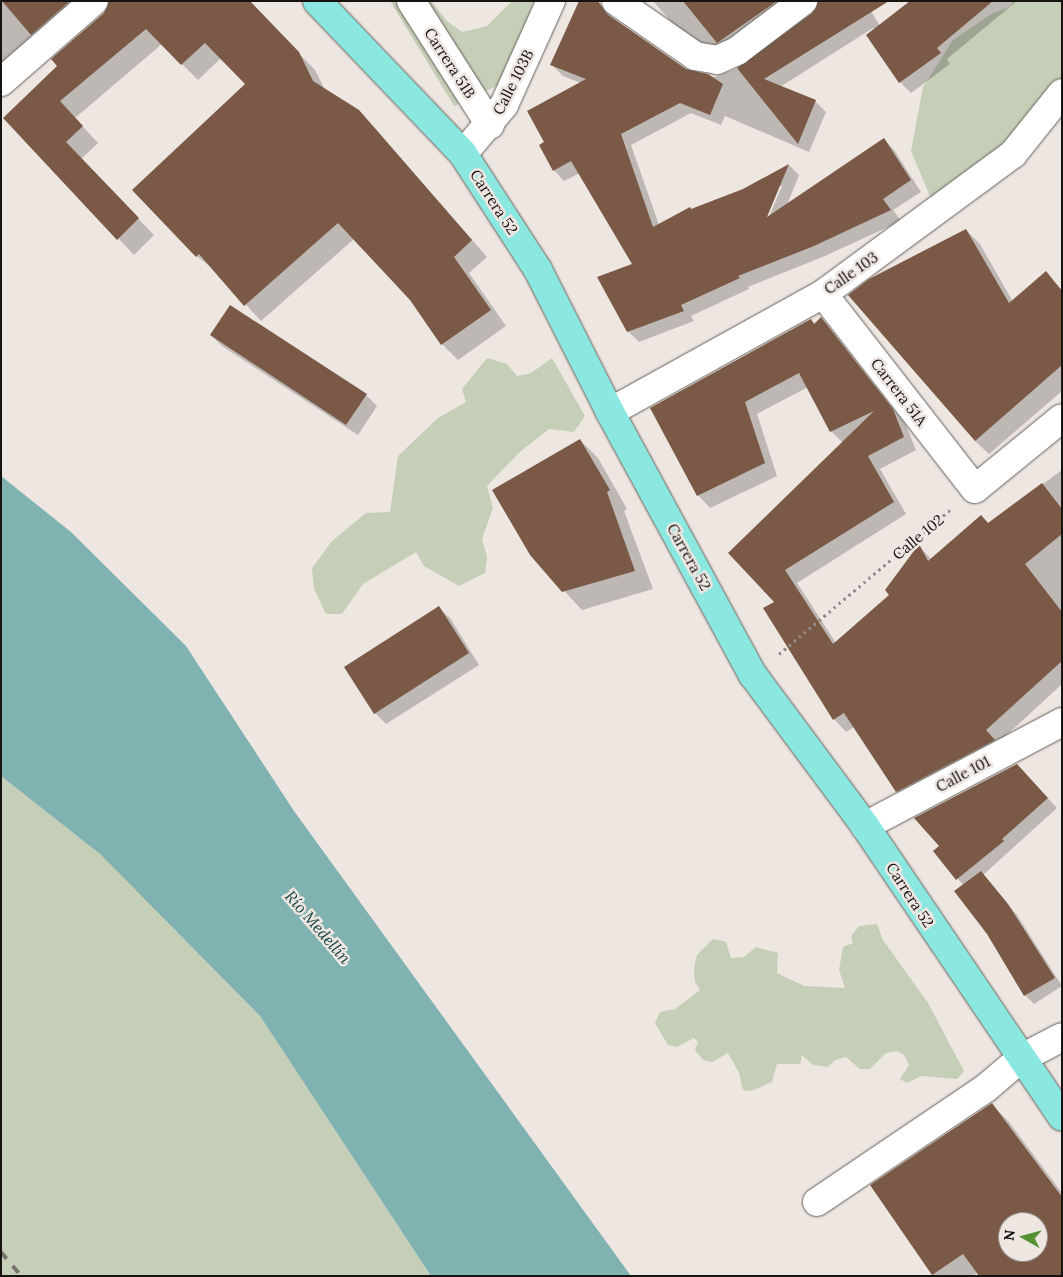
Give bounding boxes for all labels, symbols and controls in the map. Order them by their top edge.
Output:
street label: Carrera 51B [421,24,479,102]
street label: Calle 103B [489,46,537,118]
street label: Carrera 52 [466,166,522,238]
street label: Calle 103 [821,248,881,298]
street label: Carrera 51A [867,355,931,429]
street label: Calle 102 [889,510,947,564]
street label: Carrera 52 [663,520,715,594]
street label: Calle 101 [933,752,993,796]
street label: Carrera 52 [882,859,938,931]
water label: Río Medellín [281,887,355,967]
north arrow [998,1212,1048,1262]
text: N [1000,1229,1019,1242]

